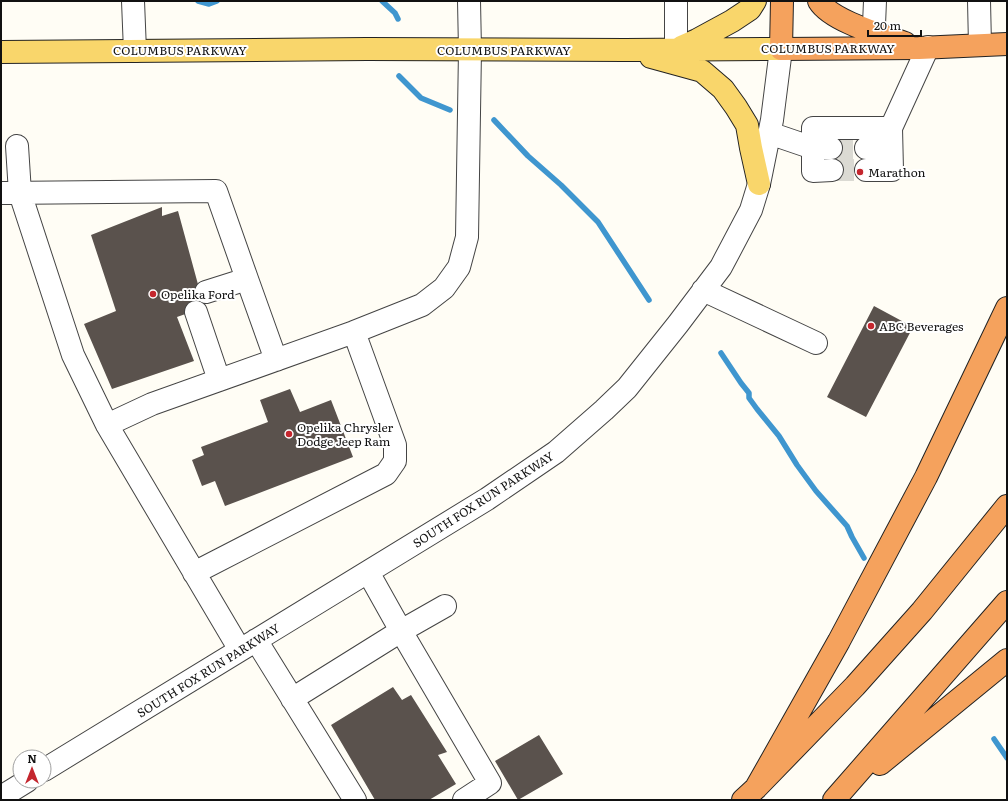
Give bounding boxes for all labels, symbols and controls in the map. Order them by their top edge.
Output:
scale bar [868,12,921,38]
text: 20 m [874,16,901,34]
street label: COLUMBUS PARKWAY [761,39,895,57]
street label: COLUMBUS PARKWAY [113,41,247,59]
street label: COLUMBUS PARKWAY [437,41,571,59]
place label: Marathon [868,163,926,181]
marker: Marathon [855,167,865,177]
place label: Opelika Ford [161,285,235,303]
marker: Opelika Ford [148,289,158,299]
place label: ABC Beverages [879,317,964,335]
marker: ABC Beverages [866,321,876,331]
place label: Opelika Chrysler Dodge Jeep Ram [297,418,394,450]
marker: Opelika Chrysler Dodge Jeep Ram [284,429,294,439]
street label: SOUTH FOX RUN PARKWAY [409,446,558,552]
street label: SOUTH FOX RUN PARKWAY [133,618,283,721]
north arrow [12,749,52,789]
text: N [27,750,37,766]

